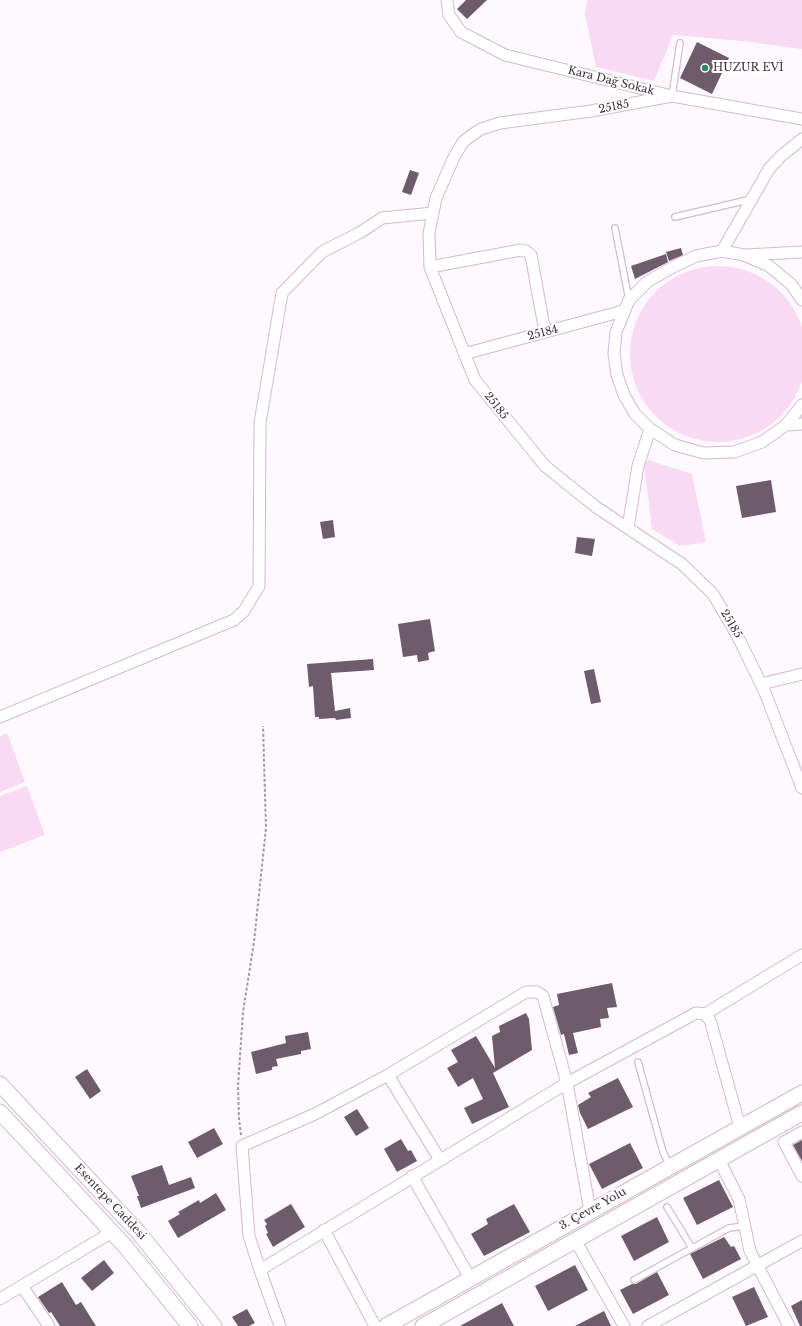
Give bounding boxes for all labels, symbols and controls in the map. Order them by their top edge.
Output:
place label: HUZUR EVİ [713,61,784,75]
marker: HUZUR EVİ [700,63,710,73]
street label: Kara Dağ Sokak [566,64,656,98]
street label: 25185 [598,98,630,116]
street label: 25184 [526,323,560,343]
street label: 25185 [481,390,511,422]
street label: 25185 [718,607,744,641]
street label: Esentepe Caddesi [71,1161,149,1243]
street label: 3. Çevre Yolu [557,1185,629,1233]

